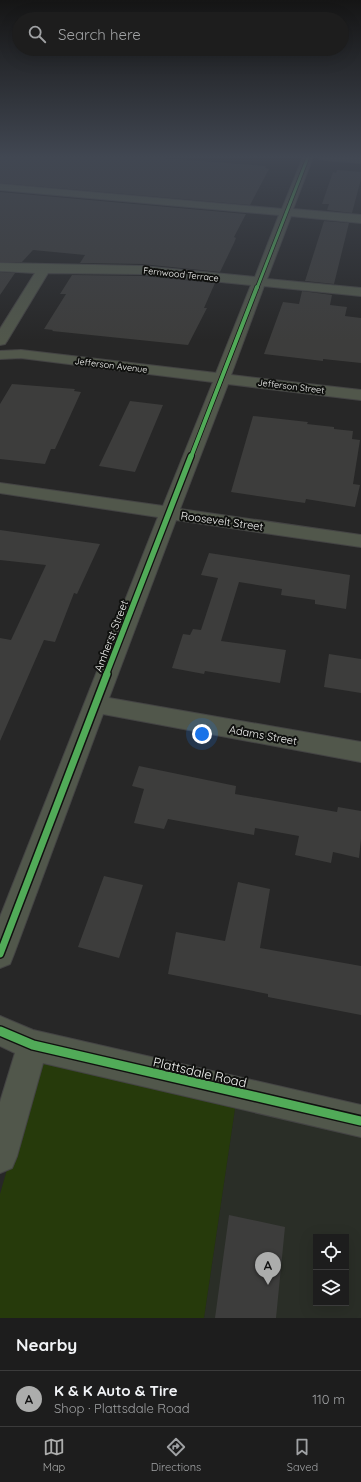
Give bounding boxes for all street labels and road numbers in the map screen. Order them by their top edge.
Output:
street label: Fernwood Terrace [143,265,219,283]
street label: Jefferson Avenue [74,355,148,375]
street label: Jefferson Street [257,376,325,396]
street label: Roosevelt Street [180,508,264,534]
street label: Amherst Street [91,598,131,674]
street label: Adams Street [228,722,298,748]
street label: Plattsdale Road [152,1053,248,1091]

